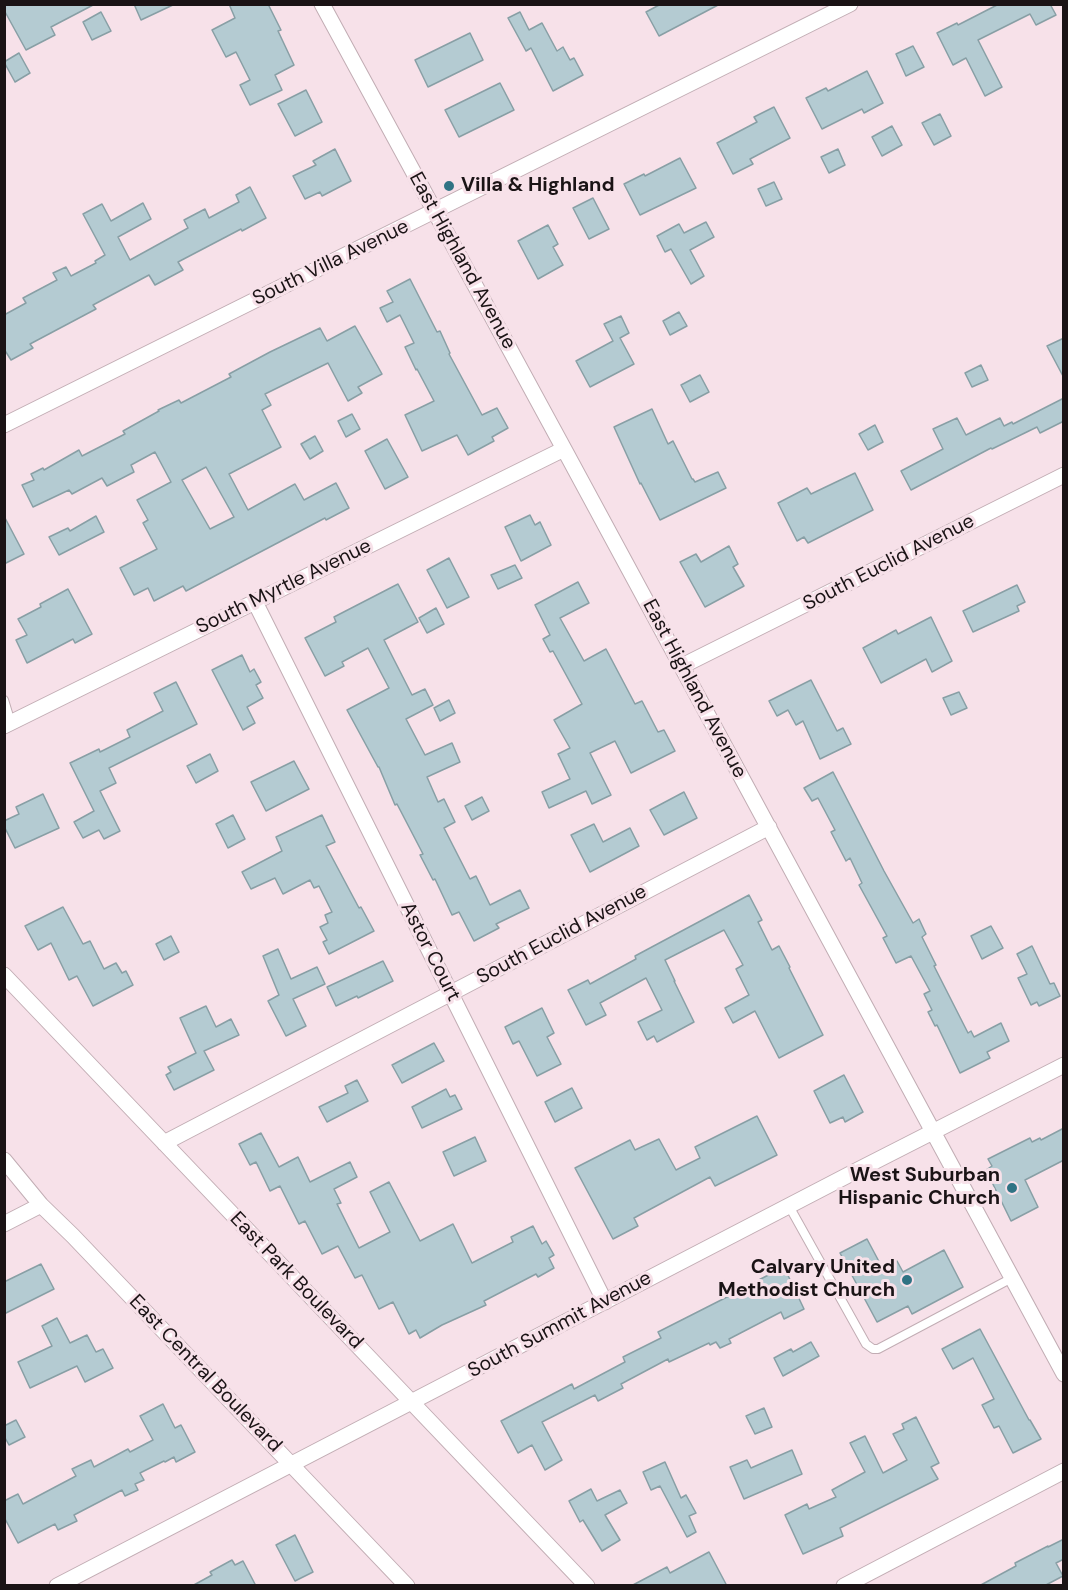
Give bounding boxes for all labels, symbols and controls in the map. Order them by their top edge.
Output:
street label: East Highland Avenue [403,168,521,354]
place label: Villa & Highland [461,174,615,198]
marker: Villa & Highland [442,179,456,193]
street label: South Villa Avenue [249,215,413,311]
street label: South Euclid Avenue [799,509,979,617]
street label: South Myrtle Avenue [193,534,375,640]
street label: East Highland Avenue [637,596,751,782]
street label: South Euclid Avenue [473,880,651,990]
street label: Astor Court [395,898,465,1006]
place label: West Suburban Hispanic Church [838,1164,1000,1211]
marker: West Suburban Hispanic Church [1005,1181,1019,1195]
street label: East Park Boulevard [224,1208,368,1354]
place label: Calvary United Methodist Church [718,1256,895,1303]
street label: South Summit Avenue [464,1266,656,1384]
marker: Calvary United Methodist Church [900,1273,914,1287]
street label: East Central Boulevard [124,1290,286,1458]

